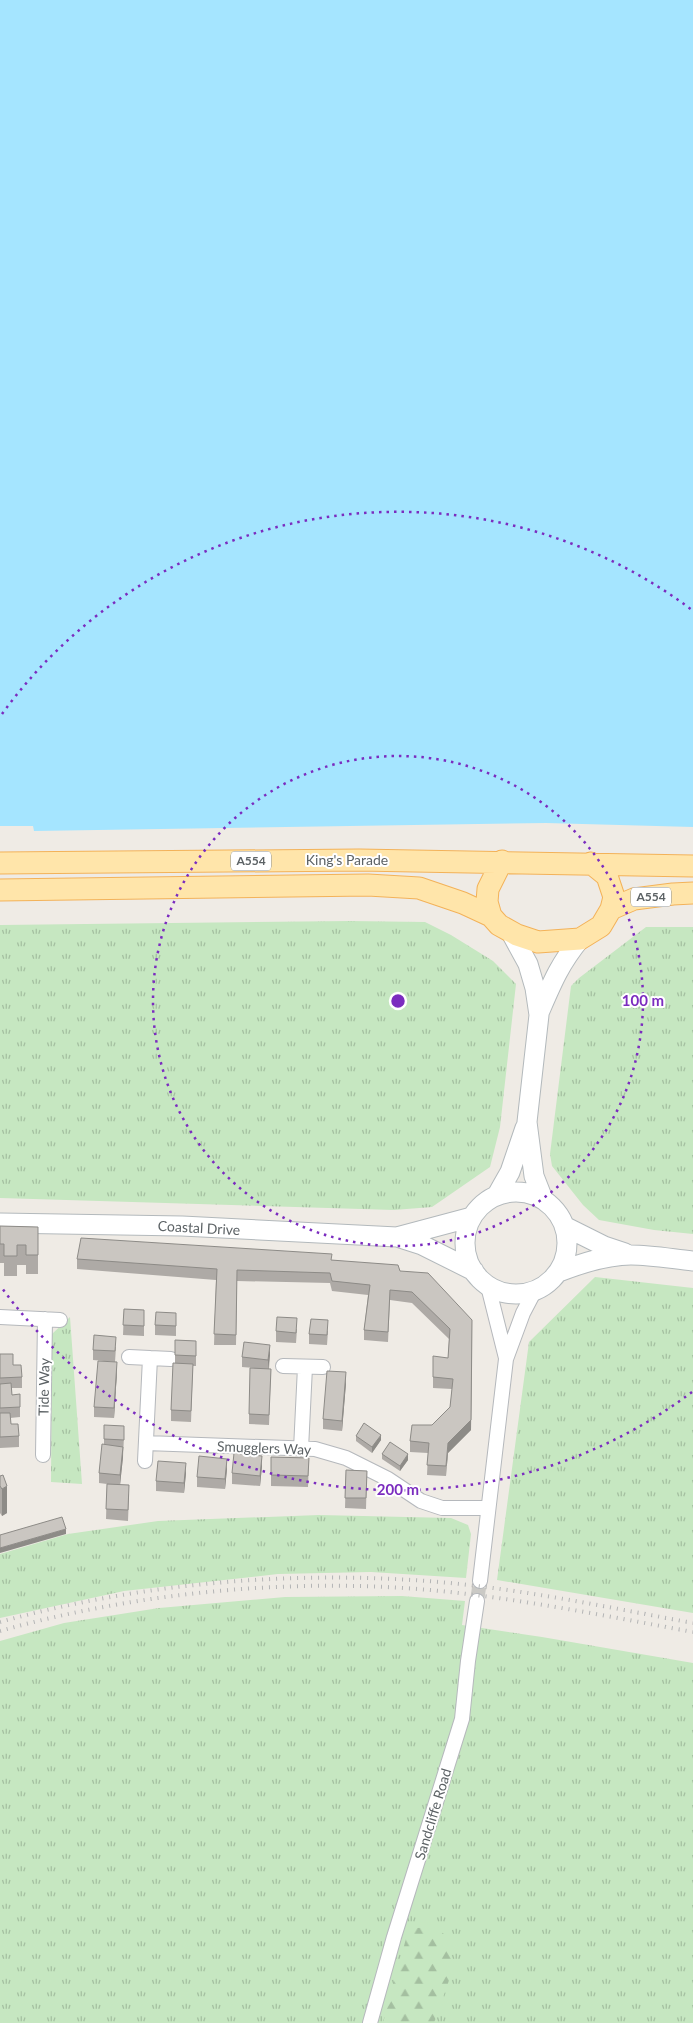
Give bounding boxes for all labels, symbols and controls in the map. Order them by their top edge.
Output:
road number: A554 [231,851,271,870]
street label: King's Parade [306,851,388,868]
road number: A554 [631,888,671,906]
text: 100 m [622,991,664,1009]
centre of rings [389,992,407,1010]
street label: Coastal Drive [157,1217,241,1238]
street label: Tide Way [34,1357,53,1416]
street label: Smugglers Way [217,1437,312,1458]
text: 200 m [377,1480,419,1498]
street label: Sandcliffe Road [411,1766,454,1862]

